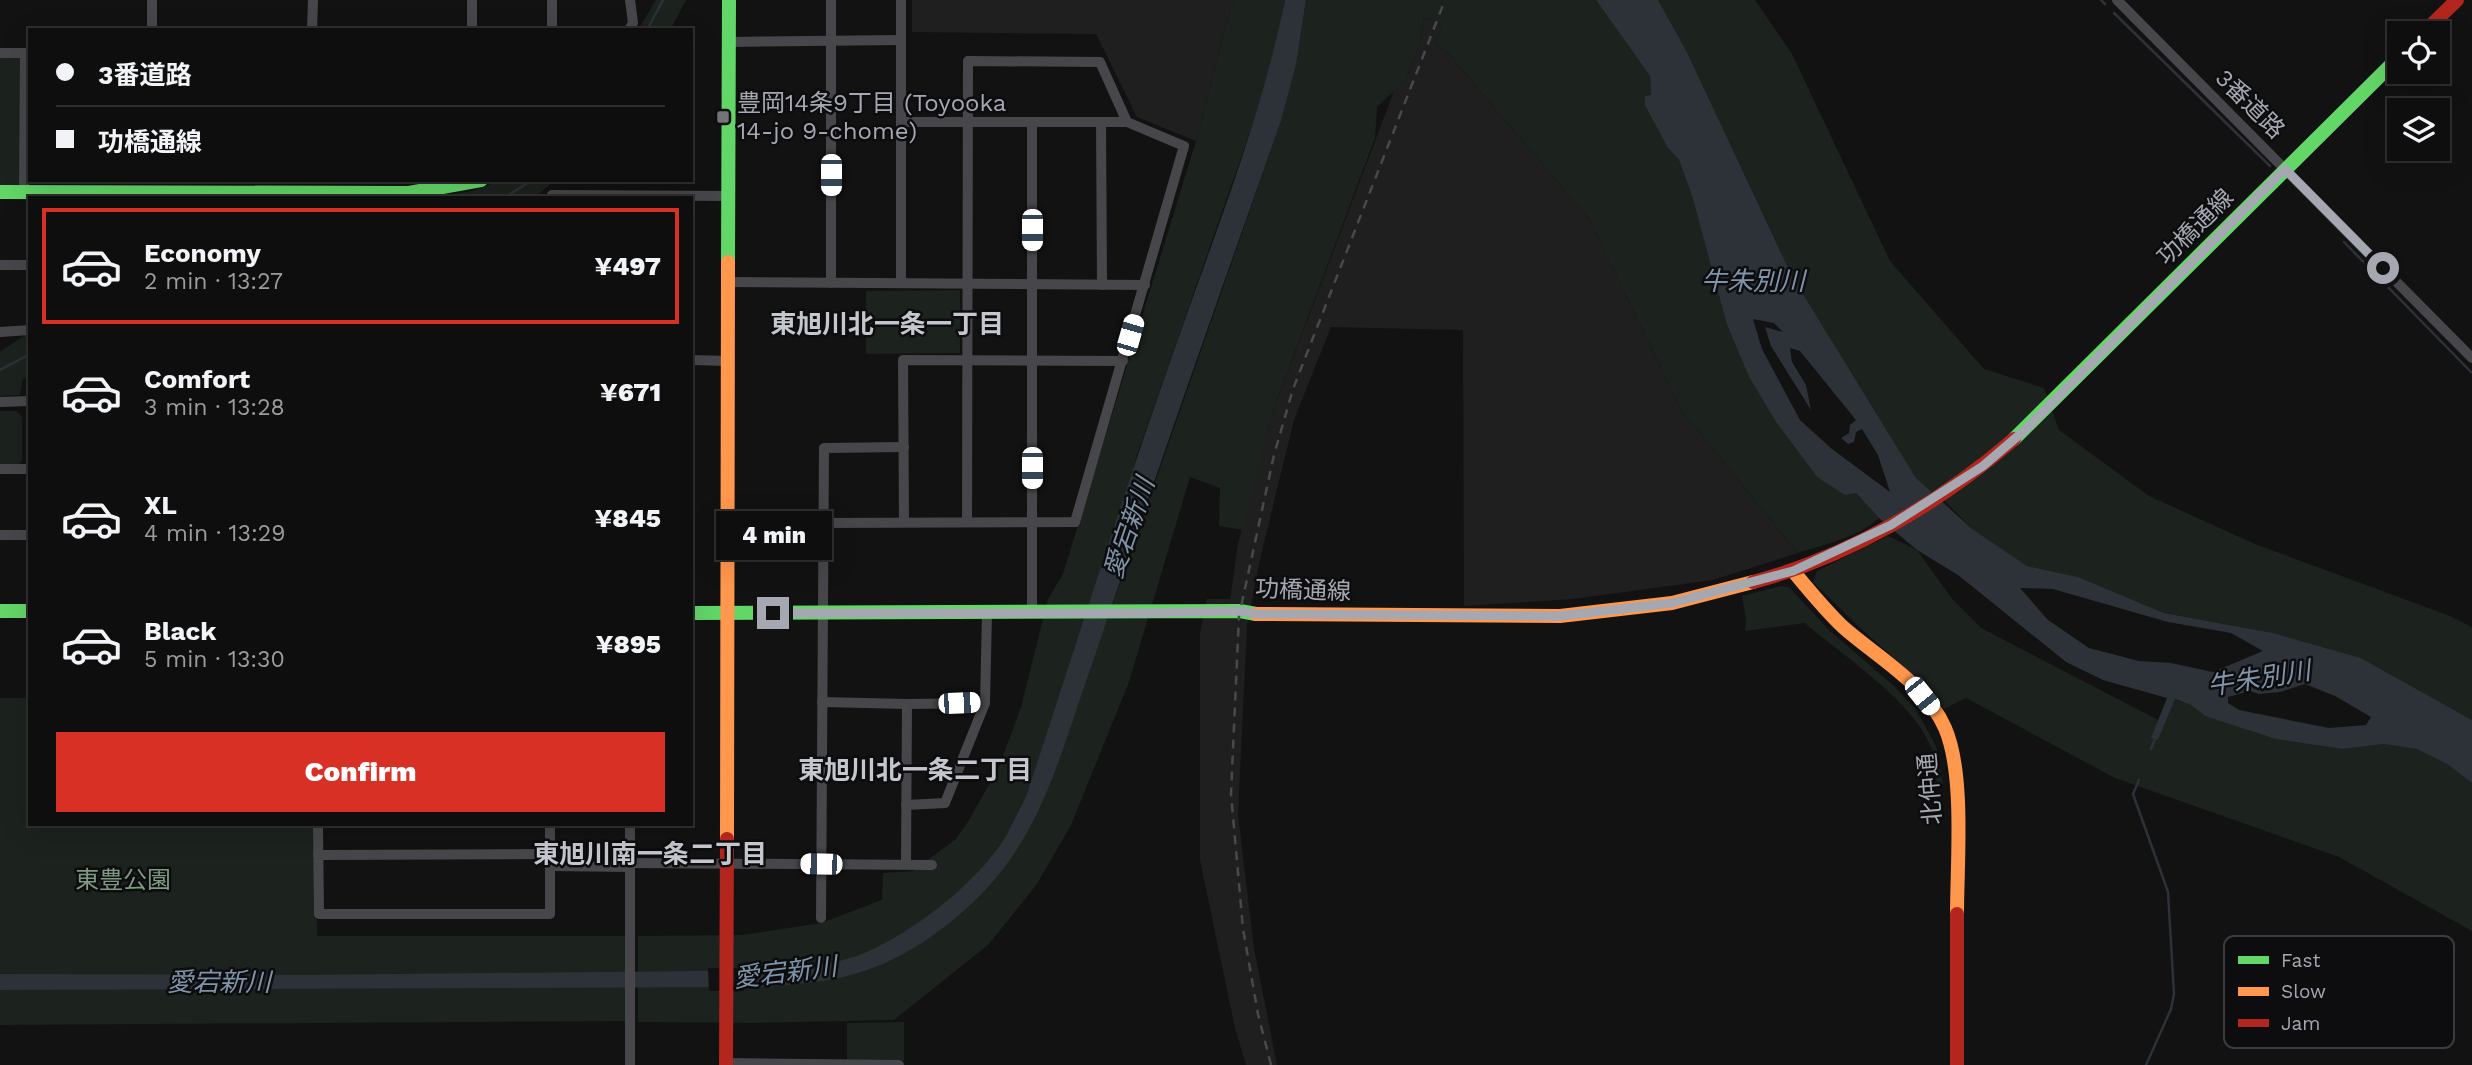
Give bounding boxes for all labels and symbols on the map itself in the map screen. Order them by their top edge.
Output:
street label: 3番道路 [2210,64,2290,144]
place label: 豊岡14条9丁目 (Toyooka 14-jo 9-chome) [737,89,1006,145]
marker: 豊岡14条9丁目 (Toyooka 14-jo 9-chome) [715,109,731,125]
car [821,154,842,196]
street label: 功橋通線 [2151,183,2239,271]
car [1022,209,1043,251]
route start [2367,252,2399,284]
water label: 牛朱別川 [1701,266,1808,296]
district label: 東旭川北一条一丁目 [770,309,1004,339]
car [1115,312,1146,358]
car [1022,447,1043,489]
water label: 愛宕新川 [1098,471,1161,582]
callout: 4 min [715,512,831,560]
street label: 功橋通線 [1255,574,1351,606]
route end [757,597,789,629]
water label: 牛朱別川 [2205,655,2316,701]
car [1901,673,1944,719]
car [938,692,981,714]
street label: 北仲通 [1913,752,1947,826]
district label: 東旭川北一条二丁目 [798,755,1032,785]
district label: 東旭川南一条二丁目 [533,839,767,869]
car [800,853,843,875]
park label: 東豊公園 [75,866,171,894]
legend [2224,936,2454,1048]
text: Fast [2281,949,2320,972]
water label: 愛宕新川 [732,950,841,993]
water label: 愛宕新川 [167,967,274,997]
text: Slow [2281,980,2326,1003]
text: Jam [2281,1012,2320,1035]

